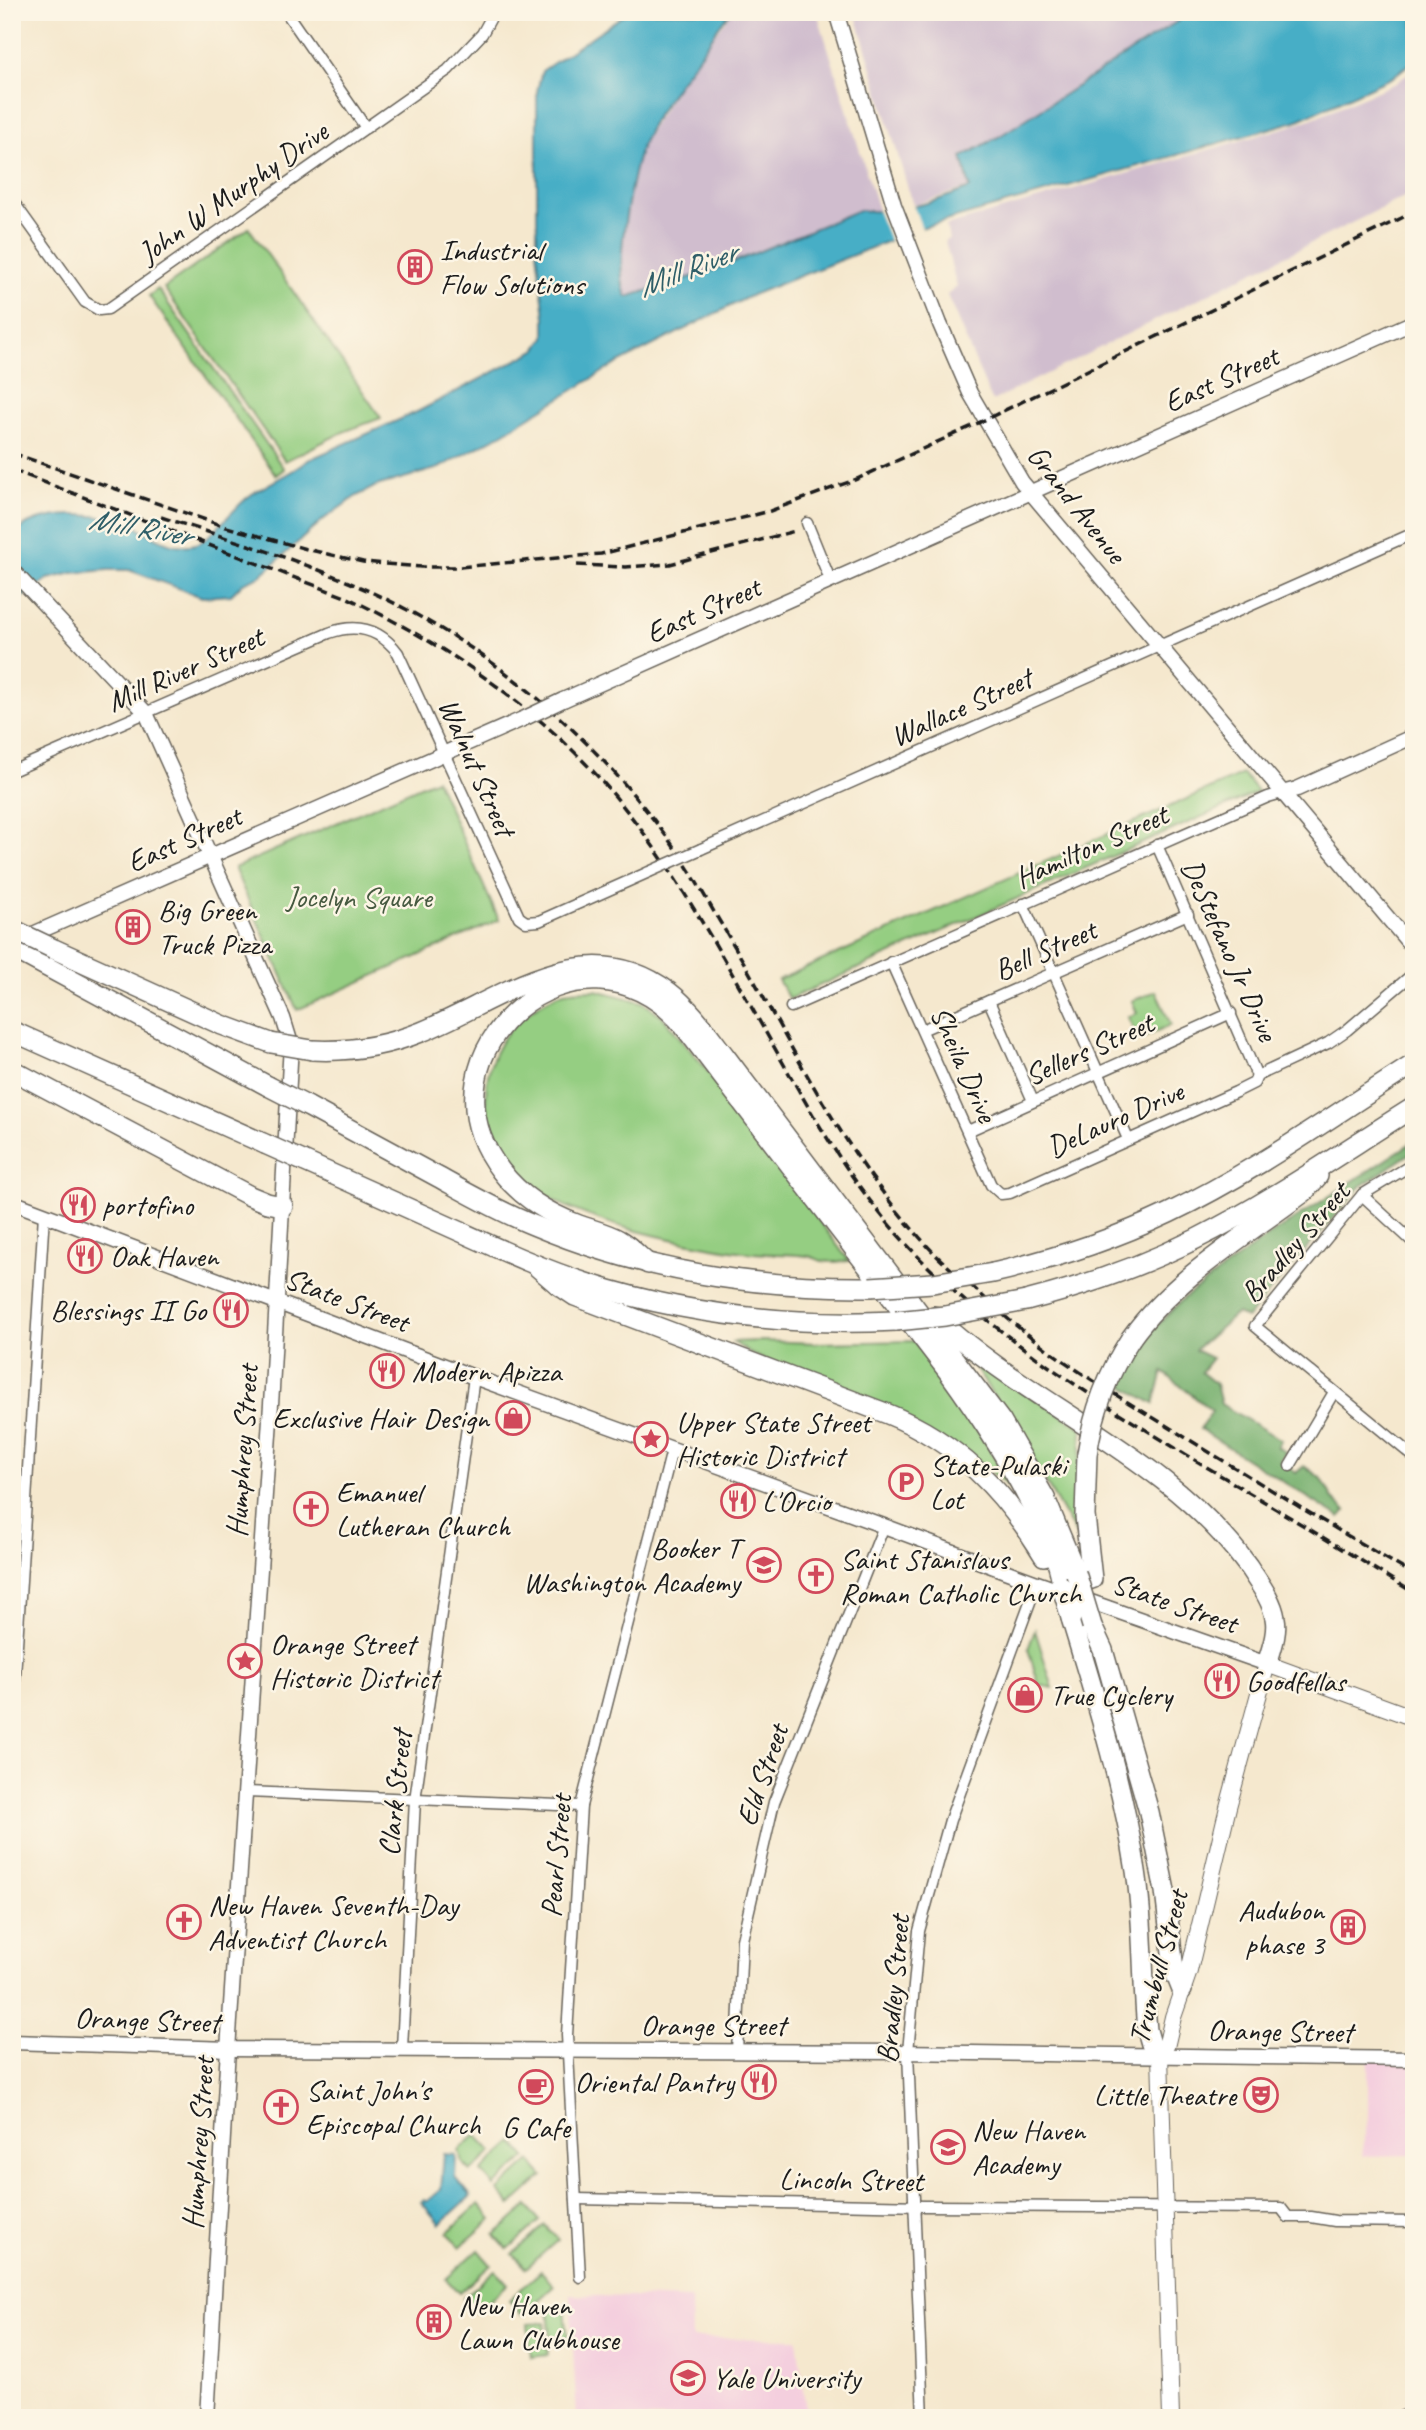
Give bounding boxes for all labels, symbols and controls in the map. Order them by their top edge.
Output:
street label: John W Murphy Drive [129,111,337,273]
water label: Mill River [632,230,747,306]
place label: Industrial Flow Solutions [440,231,587,303]
building icon: Industrial Flow Solutions [396,248,434,286]
street label: East Street [1158,336,1287,421]
street label: Grand Avenue [1019,437,1136,573]
water label: Mill River [86,498,199,557]
street label: East Street [640,567,769,652]
street label: Mill River Street [101,616,272,720]
street label: Wallace Street [885,657,1041,755]
street label: Walnut Street [430,692,526,846]
street label: Hamilton Street [1009,794,1176,897]
street label: East Street [121,796,250,881]
street label: DeStefano Jr Drive [1173,853,1288,1049]
park label: Jocelyn Square [284,878,434,916]
place label: Big Green Truck Pizza [158,891,274,963]
building icon: Big Green Truck Pizza [114,908,152,946]
street label: Bell Street [988,909,1105,989]
street label: Sheila Drive [922,1000,1007,1130]
street label: Sellers Street [1019,1003,1162,1094]
street label: DeLauro Drive [1041,1071,1191,1166]
street label: Bradley Street [1232,1171,1360,1310]
restaurant icon: portofino [59,1186,97,1224]
place label: portofino [102,1186,195,1224]
restaurant icon: Oak Haven [66,1237,104,1275]
place label: Oak Haven [110,1237,220,1275]
street label: State Street [280,1259,417,1342]
place label: Blessings II Go [51,1291,207,1329]
restaurant icon: Blessings II Go [212,1291,250,1329]
restaurant icon: Modern Apizza [368,1352,406,1390]
place label: Modern Apizza [412,1352,563,1390]
street label: Humphrey Street [217,1361,267,1538]
place label: Exclusive Hair Design [272,1399,490,1437]
shop icon: Exclusive Hair Design [494,1399,532,1437]
place label: Upper State Street Historic District [676,1403,873,1475]
place icon: Upper State Street Historic District [632,1420,670,1458]
place label: State-Pulaski Lot [930,1446,1069,1518]
parking icon: State-Pulaski Lot [887,1463,925,1501]
place label: Emanuel Lutheran Church [336,1473,511,1545]
restaurant icon: L'Orcio [719,1482,757,1520]
place label: L'Orcio [762,1482,834,1520]
church icon: Emanuel Lutheran Church [292,1490,330,1528]
place label: Booker T Washington Academy [523,1529,746,1601]
place label: Saint Stanislaus Roman Catholic Church [840,1540,1083,1612]
school or university icon: Booker T Washington Academy [745,1546,783,1584]
church icon: Saint Stanislaus Roman Catholic Church [797,1557,835,1595]
street label: State Street [1107,1564,1245,1643]
place label: Orange Street Historic District [270,1625,442,1697]
place icon: Orange Street Historic District [226,1642,264,1680]
restaurant icon: Goodfellas [1203,1662,1241,1700]
place label: Goodfellas [1246,1662,1348,1700]
shop icon: True Cyclery [1006,1676,1044,1714]
place label: True Cyclery [1050,1676,1175,1714]
street label: Eld Street [727,1716,798,1831]
street label: Clark Street [370,1724,421,1858]
street label: Pearl Street [532,1790,581,1919]
street label: Trumbull Street [1119,1883,1198,2048]
place label: New Haven Seventh-Day Adventist Church [208,1886,461,1958]
place label: Audubon phase 3 [1238,1891,1326,1963]
church icon: New Haven Seventh-Day Adventist Church [165,1903,203,1941]
building icon: Audubon phase 3 [1329,1908,1367,1946]
street label: Bradley Street [868,1910,919,2064]
street label: Orange Street [74,1998,224,2042]
street label: Orange Street [640,2006,790,2044]
street label: Orange Street [1207,2011,1357,2051]
street label: Humphrey Street [173,2053,223,2230]
place label: Oriental Pantry [574,2063,736,2101]
restaurant icon: Oriental Pantry [740,2063,778,2101]
cafe icon: G Cafe [517,2068,555,2106]
place label: Saint John's Episcopal Church [306,2071,481,2143]
place label: Little Theatre [1094,2076,1238,2114]
theatre icon: Little Theatre [1242,2076,1280,2114]
church icon: Saint John's Episcopal Church [262,2088,300,2126]
place label: G Cafe [502,2108,572,2146]
place label: New Haven Academy [972,2111,1086,2183]
school or university icon: New Haven Academy [929,2128,967,2166]
street label: Lincoln Street [779,2160,926,2200]
place label: New Haven Lawn Clubhouse [458,2286,621,2358]
building icon: New Haven Lawn Clubhouse [415,2303,453,2341]
school or university icon: Yale University [669,2359,707,2397]
place label: Yale University [712,2359,863,2397]

